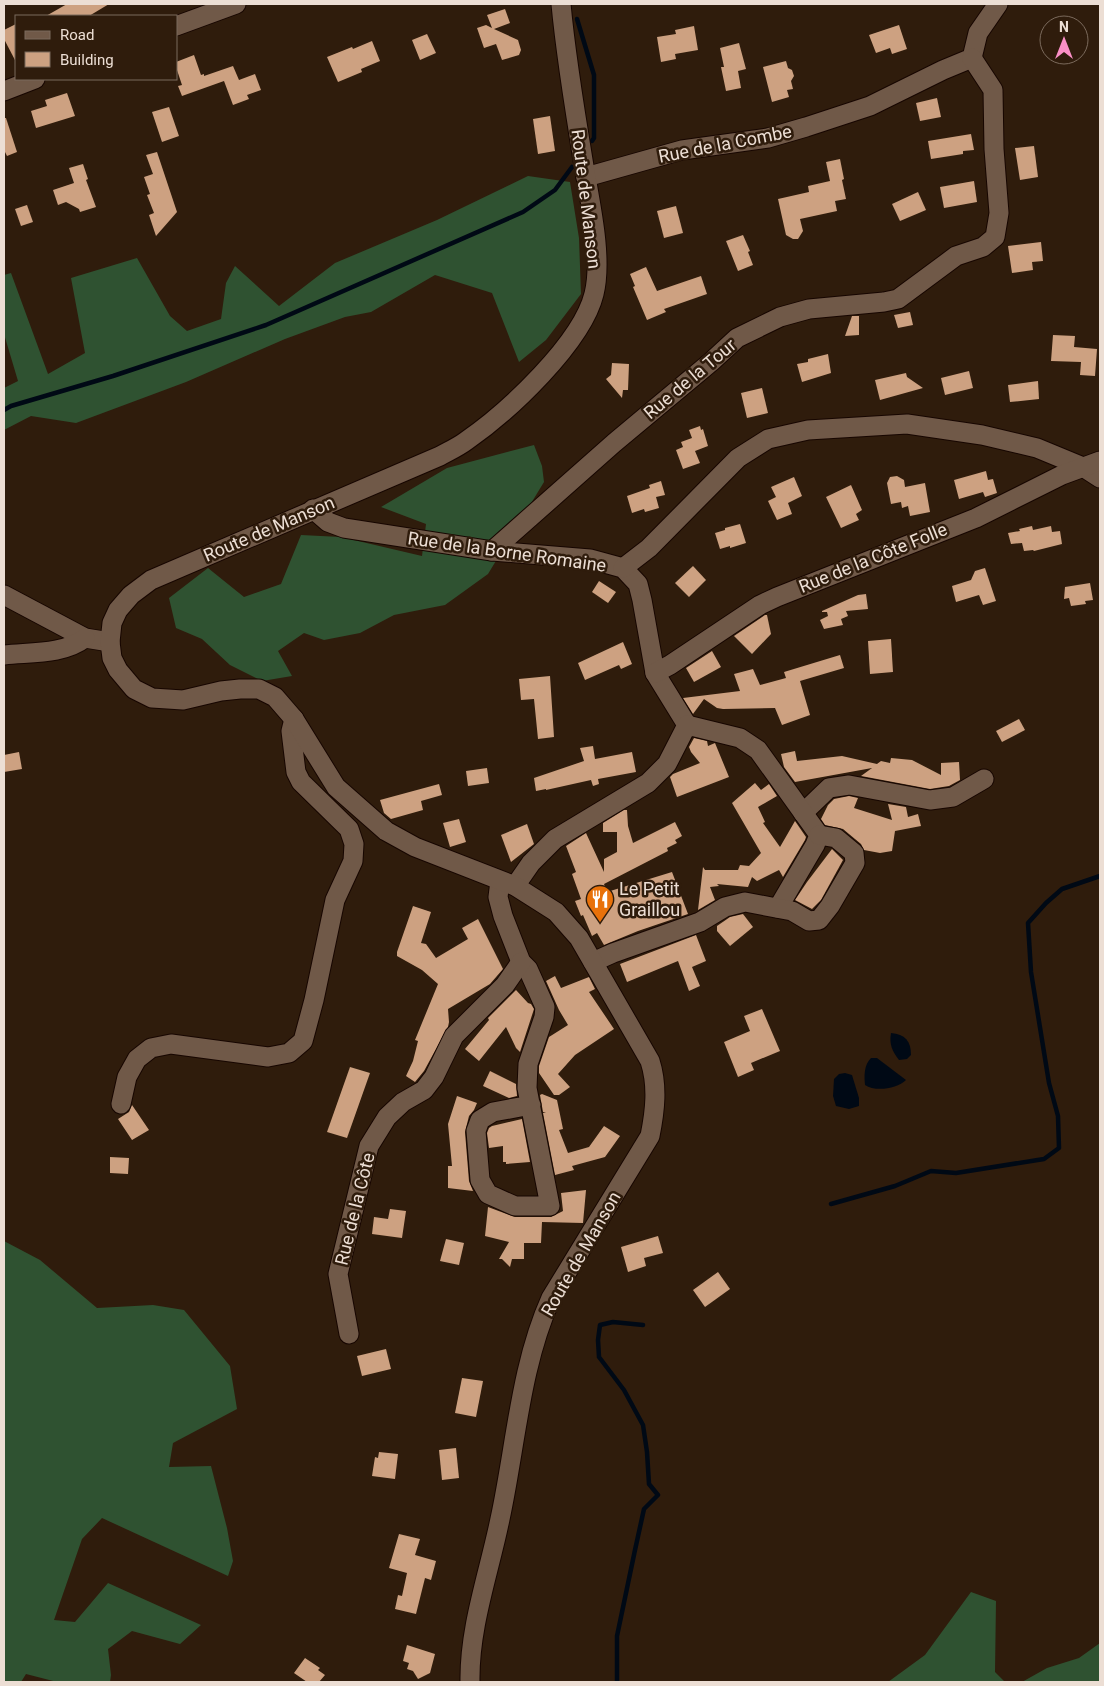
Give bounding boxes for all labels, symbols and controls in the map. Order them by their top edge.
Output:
legend [15,15,178,80]
north arrow [1039,15,1089,65]
text: N [1059,19,1069,35]
text: Road [60,26,94,44]
text: Building [60,51,114,69]
street label: Rue de la Combe [657,120,793,167]
street label: Route de Manson [568,128,605,270]
street label: Rue de la Tour [639,334,740,423]
street label: Route de Manson [200,491,337,566]
street label: Rue de la Côte Folle [796,518,950,597]
street label: Rue de la Borne Romaine [407,527,608,576]
place label: Le Petit Graillou [619,878,680,920]
restaurant icon: Le Petit Graillou [585,884,615,923]
street label: Rue de la Côte [330,1150,379,1267]
street label: Route de Manson [536,1188,625,1320]

